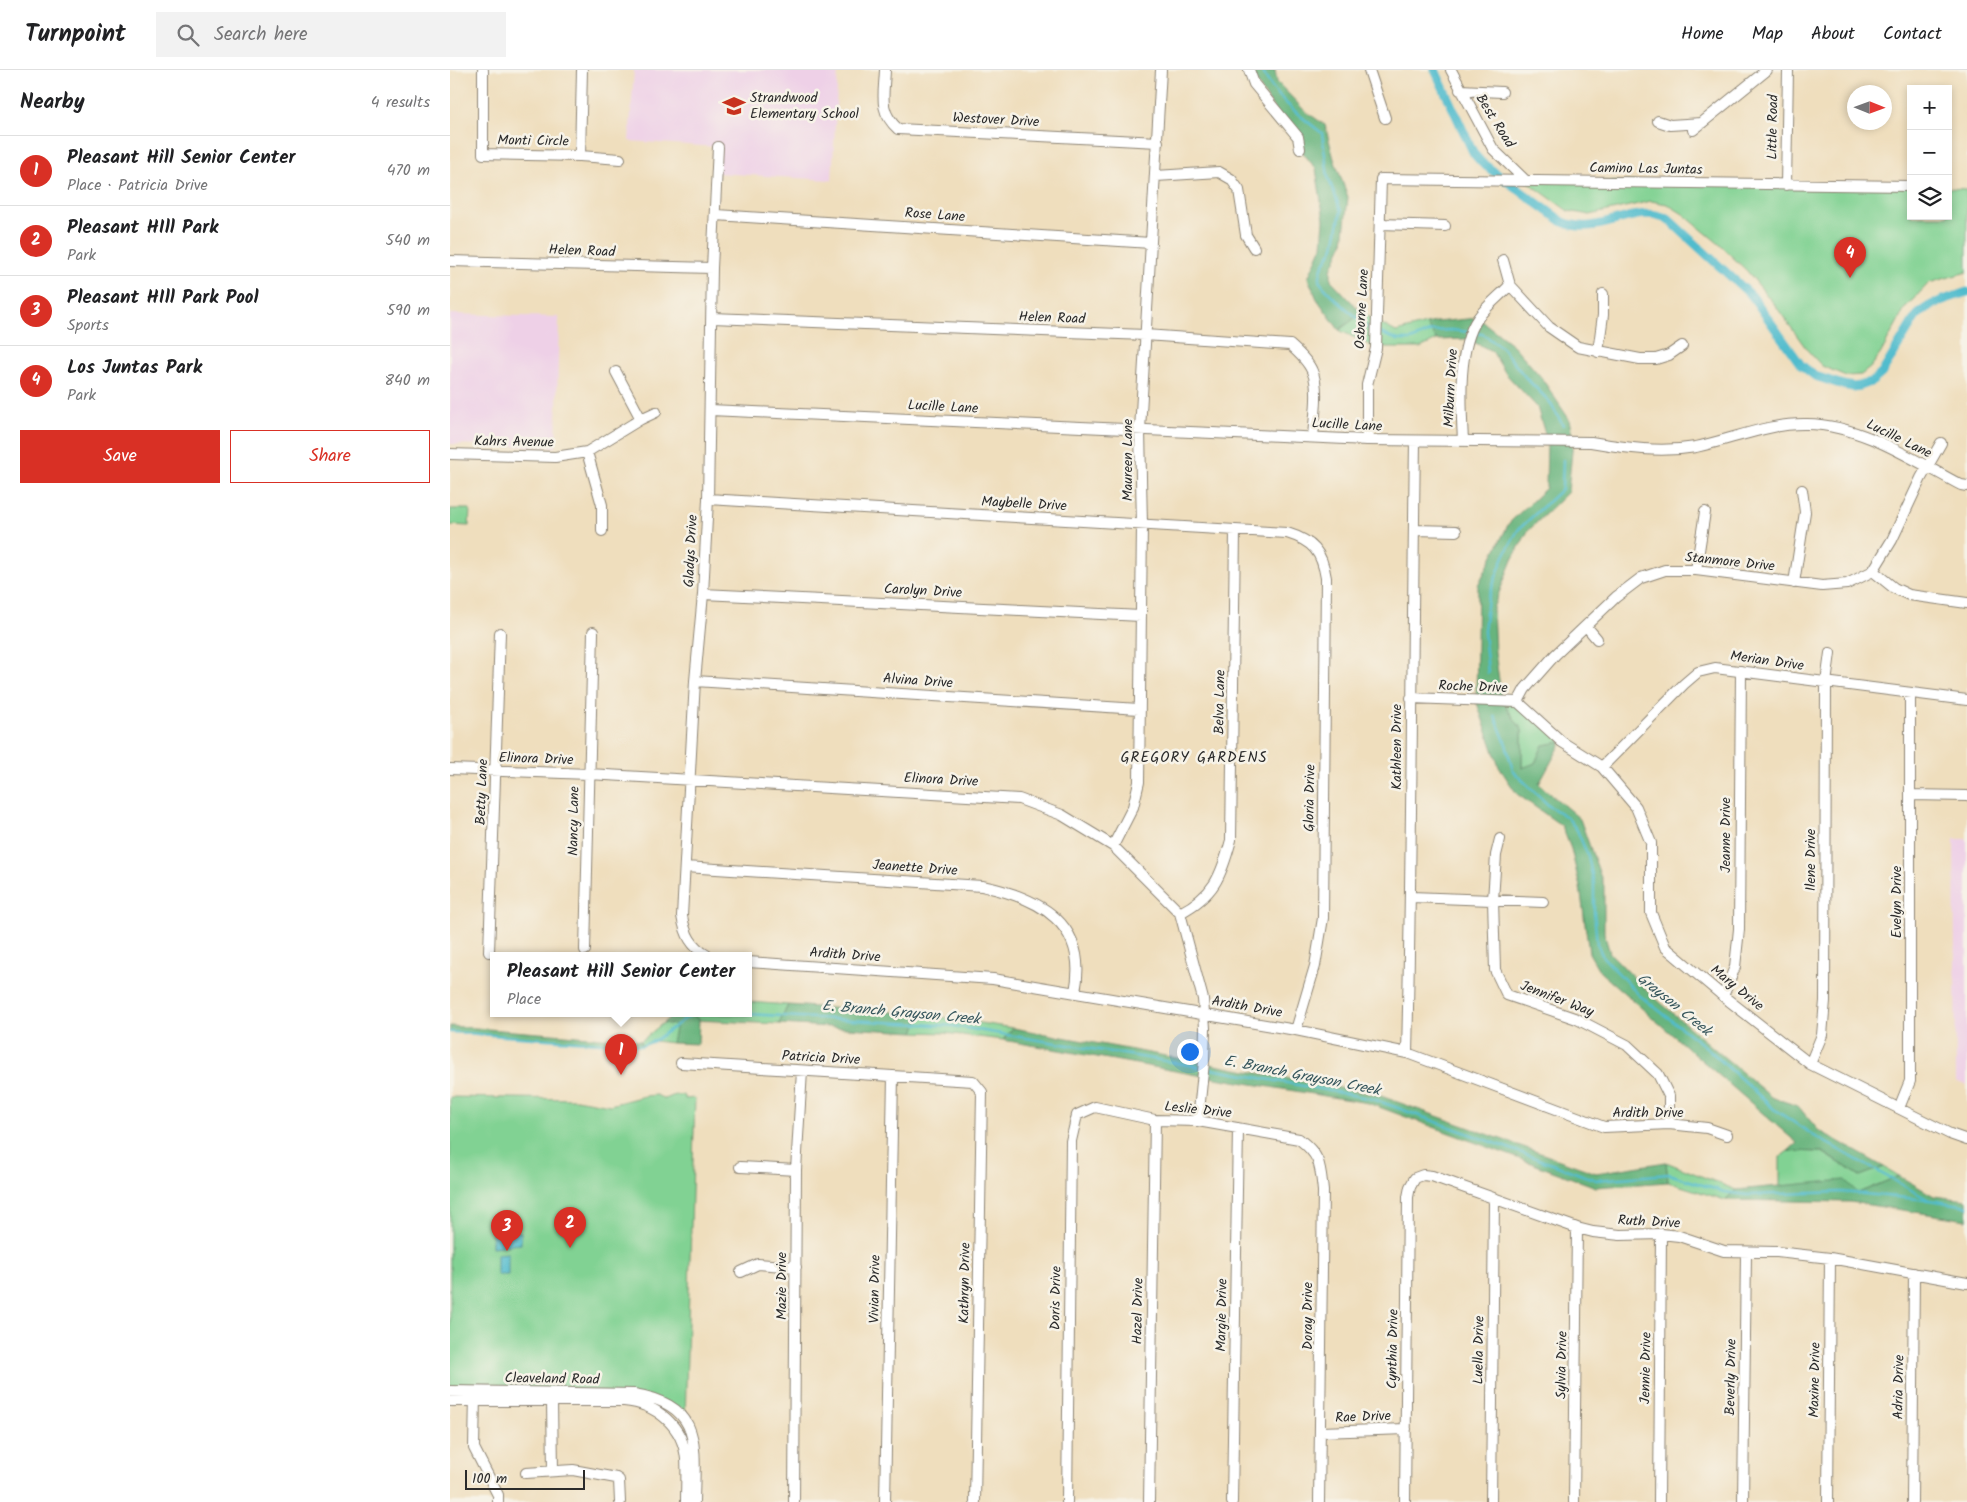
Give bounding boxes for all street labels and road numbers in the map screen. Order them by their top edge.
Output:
street label: Best Road [1470,90,1521,153]
street label: Little Road [1761,93,1785,160]
street label: Westover Drive [952,107,1041,133]
street label: Monti Circle [497,129,570,153]
street label: Camino Las Juntas [1589,157,1703,181]
street label: Rose Lane [904,202,967,228]
street label: Helen Road [548,239,617,263]
street label: Osborne Lane [1349,268,1375,350]
street label: Helen Road [1018,306,1087,330]
street label: Milburn Drive [1438,347,1464,428]
street label: Lucille Lane [907,394,980,420]
street label: Lucille Lane [1311,412,1384,438]
street label: Lucille Lane [1862,414,1936,465]
street label: Maureen Lane [1117,418,1139,501]
street label: Kahrs Avenue [474,430,555,454]
street label: Maybelle Drive [981,491,1068,517]
street label: Gladys Drive [678,513,704,588]
street label: Stanmore Drive [1684,546,1777,578]
street label: Carolyn Drive [883,578,963,604]
street label: Merian Drive [1729,645,1806,677]
street label: Alvina Drive [882,668,954,694]
street label: Belva Lane [1208,669,1232,735]
street label: Roche Drive [1438,675,1509,699]
street label: Kathleen Drive [1386,703,1408,790]
street label: Elinora Drive [498,747,574,771]
street label: Betty Lane [470,758,494,825]
street label: Gloria Drive [1298,763,1322,832]
street label: Elinora Drive [903,767,980,793]
street label: Nancy Lane [562,785,586,856]
street label: Jeanne Drive [1715,797,1737,873]
street label: Ilene Drive [1800,828,1822,891]
street label: Jeanette Drive [872,854,959,882]
street label: Evelyn Drive [1886,865,1908,938]
street label: Ardith Drive [809,942,882,969]
street label: Mary Drive [1705,959,1769,1017]
street label: Jennifer Way [1517,975,1597,1023]
street label: Ardith Drive [1210,990,1285,1024]
street label: Patricia Drive [781,1045,861,1071]
street label: Leslie Drive [1163,1096,1234,1125]
street label: Ardith Drive [1612,1102,1684,1124]
street label: Ruth Drive [1617,1209,1682,1235]
street label: Kathryn Drive [953,1241,977,1324]
street label: Mazie Drive [771,1251,793,1320]
street label: Vivian Drive [863,1254,887,1324]
street label: Doris Drive [1044,1265,1068,1330]
street label: Hazel Drive [1126,1277,1150,1345]
street label: Margie Drive [1210,1277,1234,1352]
street label: Doray Drive [1297,1281,1319,1350]
street label: Cynthia Drive [1381,1308,1405,1389]
street label: Luella Drive [1467,1315,1491,1385]
street label: Sylvia Drive [1550,1330,1574,1399]
street label: Jennie Drive [1634,1331,1658,1404]
street label: Beverly Drive [1719,1338,1743,1416]
street label: Maxine Drive [1803,1341,1827,1418]
street label: Adria Drive [1887,1354,1911,1420]
street label: Cleaveland Road [504,1367,601,1391]
street label: Rae Drive [1335,1405,1392,1429]

